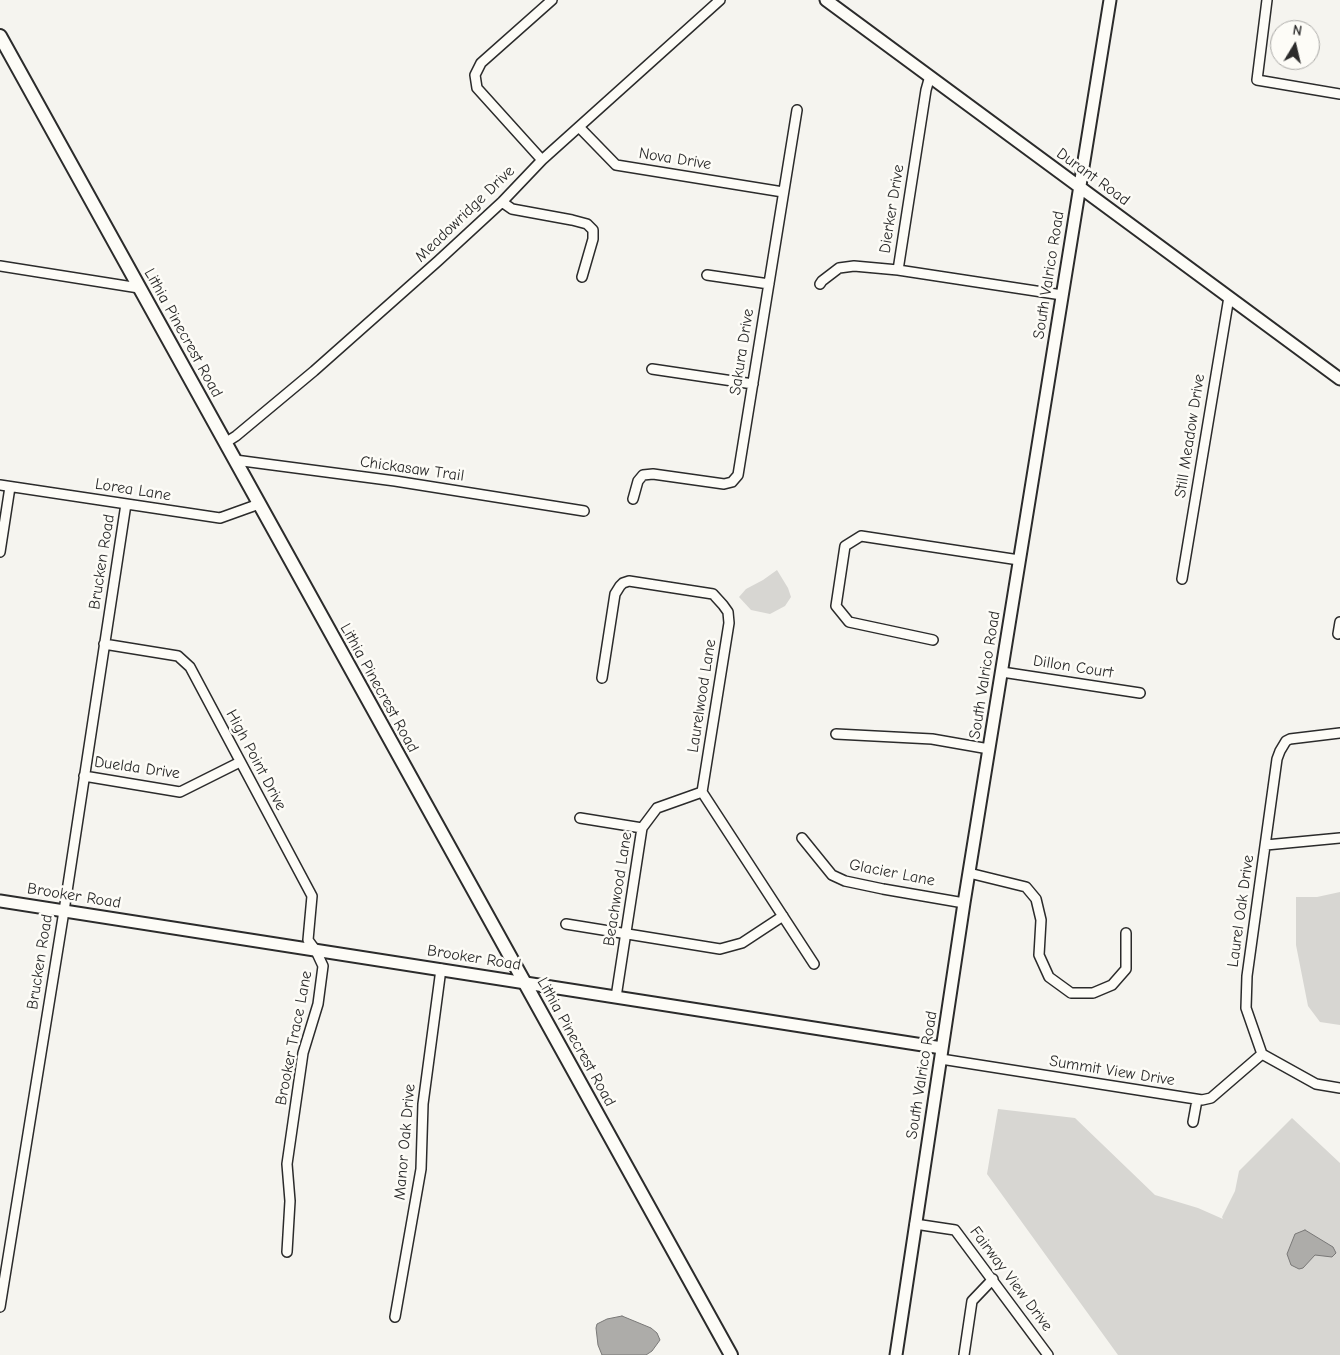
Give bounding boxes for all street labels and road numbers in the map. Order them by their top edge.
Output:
street label: Nova Drive [637,144,713,174]
street label: Durant Road [1053,144,1133,210]
street label: Meadowridge Drive [411,162,519,266]
street label: Dierker Drive [876,163,908,255]
street label: South Valrico Road [1029,210,1069,340]
street label: Lithia Pinecrest Road [140,265,226,401]
street label: Sakura Drive [726,307,758,397]
street label: Still Meadow Drive [1171,373,1209,499]
street label: Chickasaw Trail [359,452,465,486]
street label: Lorea Lane [94,475,172,505]
street label: Brucken Road [85,513,119,611]
street label: South Valrico Road [965,610,1005,740]
street label: Lithia Pinecrest Road [336,620,422,756]
street label: Laurelwood Lane [684,638,720,754]
street label: Dillon Court [1032,651,1114,683]
street label: High Point Drive [221,706,291,814]
street label: Duelda Drive [93,752,181,784]
street label: Beachwood Lane [599,831,637,947]
street label: Laurel Oak Drive [1224,854,1258,968]
street label: Glacier Lane [847,855,937,891]
street label: Brooker Road [26,879,122,913]
street label: Brucken Road [23,913,57,1011]
street label: Brooker Road [426,941,522,975]
street label: Brooker Trace Lane [272,969,316,1107]
street label: Lithia Pinecrest Road [533,974,619,1110]
street label: South Valrico Road [902,1010,942,1140]
street label: Summit View Drive [1048,1052,1176,1090]
street label: Manor Oak Drive [390,1083,420,1201]
street label: Fairway View Drive [965,1223,1057,1335]

